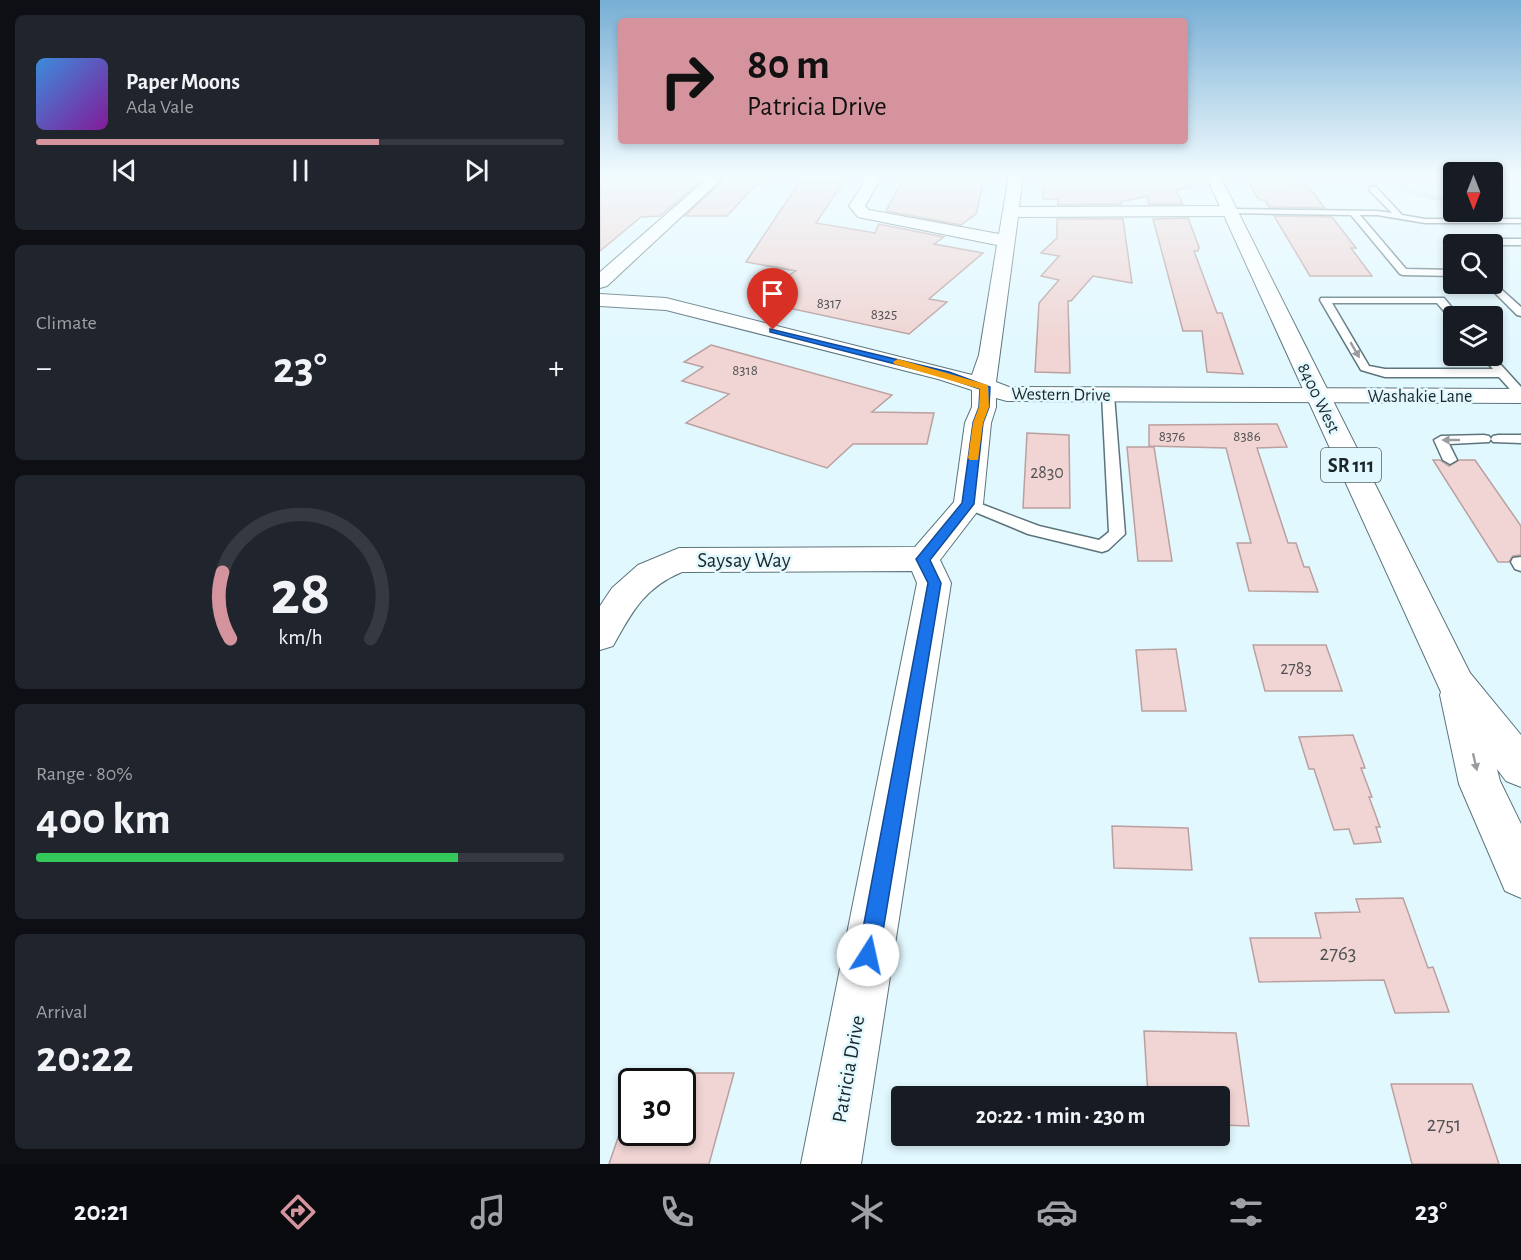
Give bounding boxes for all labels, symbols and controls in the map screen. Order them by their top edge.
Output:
icon: right [648,42,726,120]
text: 80 m [747,44,830,86]
text: Paper Moons [126,71,240,93]
text: Patricia Drive [747,93,887,120]
text: Ada Vale [126,97,194,117]
icon: previous [108,154,141,187]
icon: pause [284,154,317,187]
icon: next [460,154,493,187]
north arrow [1443,162,1503,222]
map controls [1443,162,1503,366]
button: search [1443,234,1503,294]
pin [747,268,798,330]
icon: arrive [756,277,789,310]
house number: 8317 [817,296,841,311]
button: layers [1443,306,1503,366]
house number: 8325 [871,307,897,322]
text: Climate [36,313,97,333]
one-way arrow [1350,342,1360,359]
text: 23° [273,346,327,391]
text: − [36,352,52,385]
text: + [548,352,564,385]
street label: 8400 West [1294,361,1343,436]
house number: 8318 [732,363,758,378]
street label: Western Drive [1011,385,1111,405]
street label: Washakie Lane [1368,388,1472,406]
house number: 8376 [1159,429,1185,444]
house number: 8386 [1233,429,1261,444]
one-way arrow [1442,435,1461,444]
road number: SR 111 [1321,448,1381,482]
house number: 2830 [1030,464,1064,482]
street label: Saysay Way [697,550,791,571]
text: 28 [270,563,330,625]
text: km/h [278,627,322,648]
house number: 2783 [1280,660,1312,678]
one-way arrow [1470,753,1480,771]
text: Range · 80% [36,764,133,784]
text: 400 km [36,797,171,842]
position arrow [836,923,900,987]
house number: 2763 [1320,943,1356,964]
text: Arrival [36,1002,87,1022]
street label: Patricia Drive [829,1014,868,1124]
text: 20:22 [36,1035,133,1080]
speed limit sign: 30 [618,1068,696,1146]
text: 20:22 · 1 min · 230 m [976,1105,1145,1127]
house number: 2751 [1427,1114,1461,1135]
icon: directions [277,1191,319,1233]
icon: music [467,1191,509,1233]
icon: phone [656,1191,698,1233]
icon: climate [846,1191,888,1233]
icon: car [1036,1191,1078,1233]
icon: filters [1225,1191,1267,1233]
text: 20:21 [74,1198,129,1225]
text: 23° [1415,1198,1447,1225]

